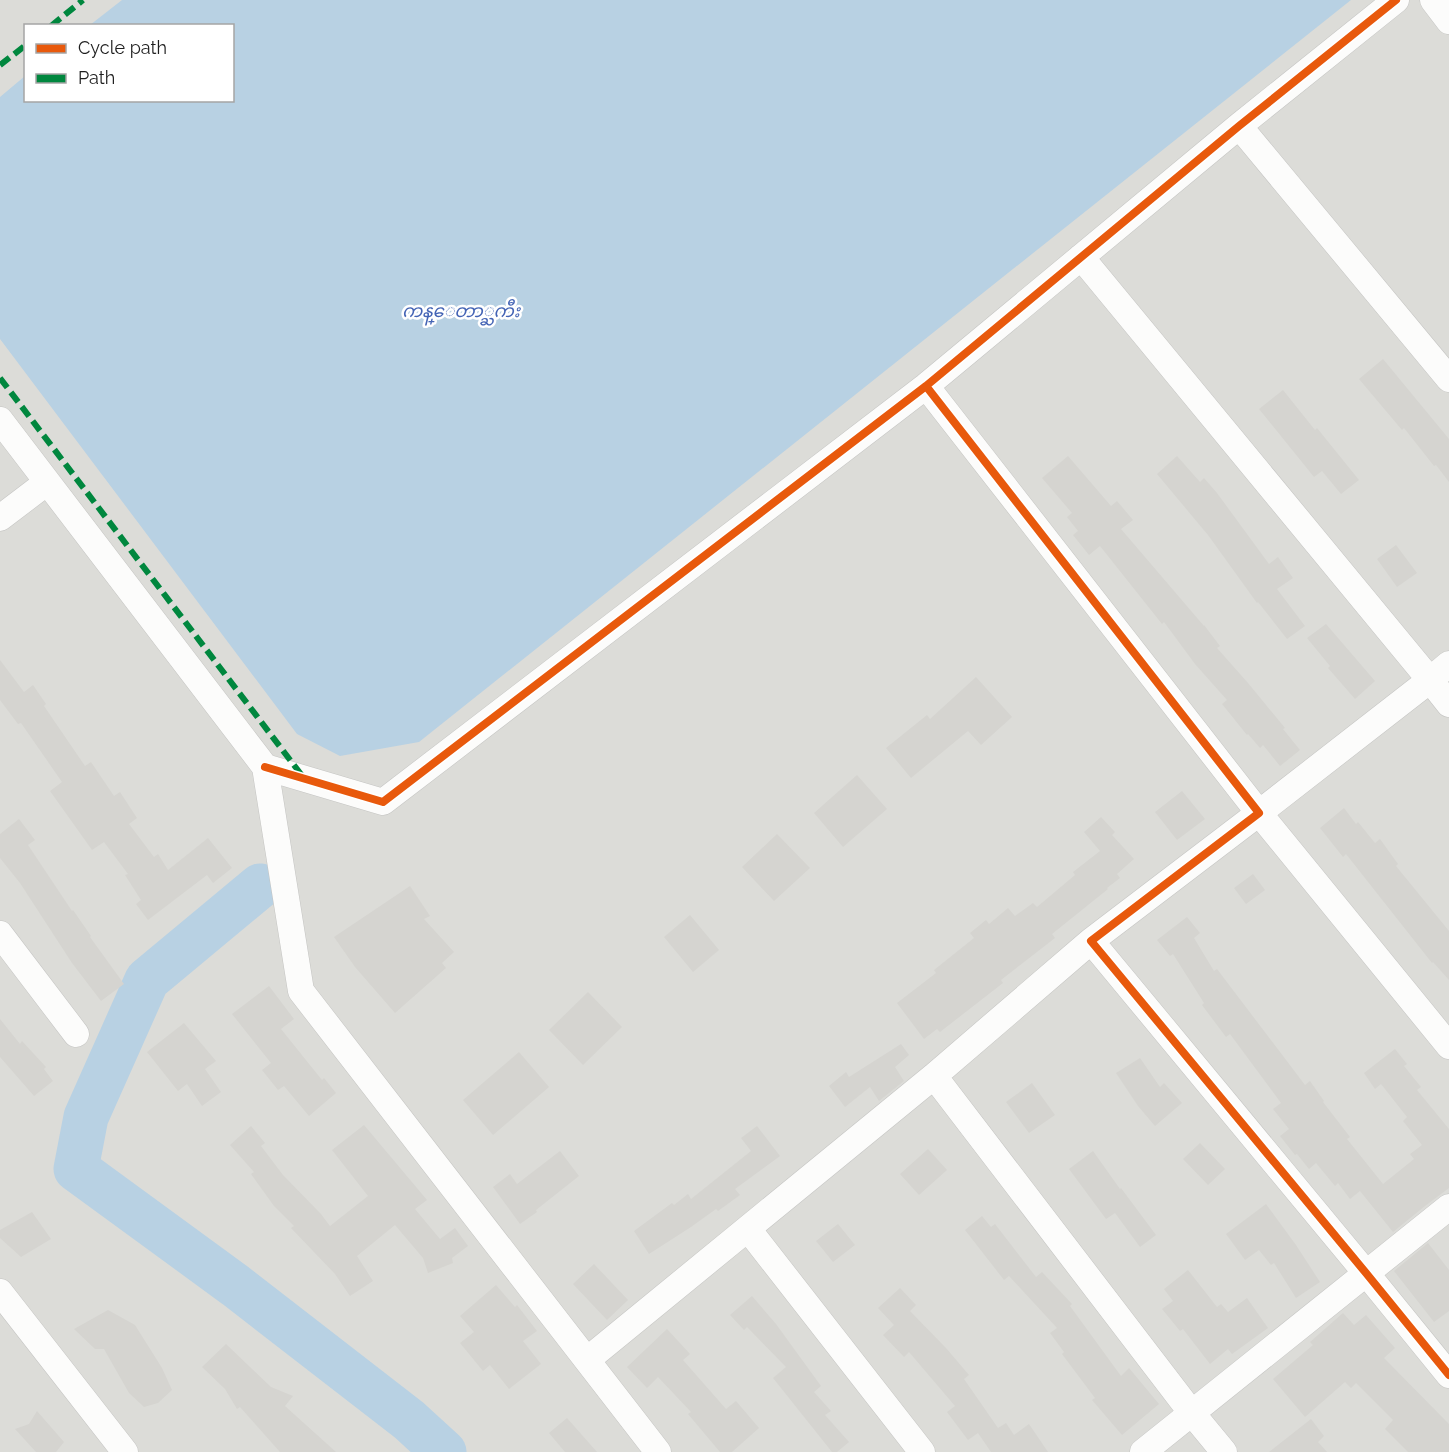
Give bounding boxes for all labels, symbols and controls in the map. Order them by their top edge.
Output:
legend [24,24,234,102]
text: Cycle path [78,37,167,58]
text: Path [78,67,115,88]
water label: ကန္ေတာ္ႀကီး [402,298,522,326]

